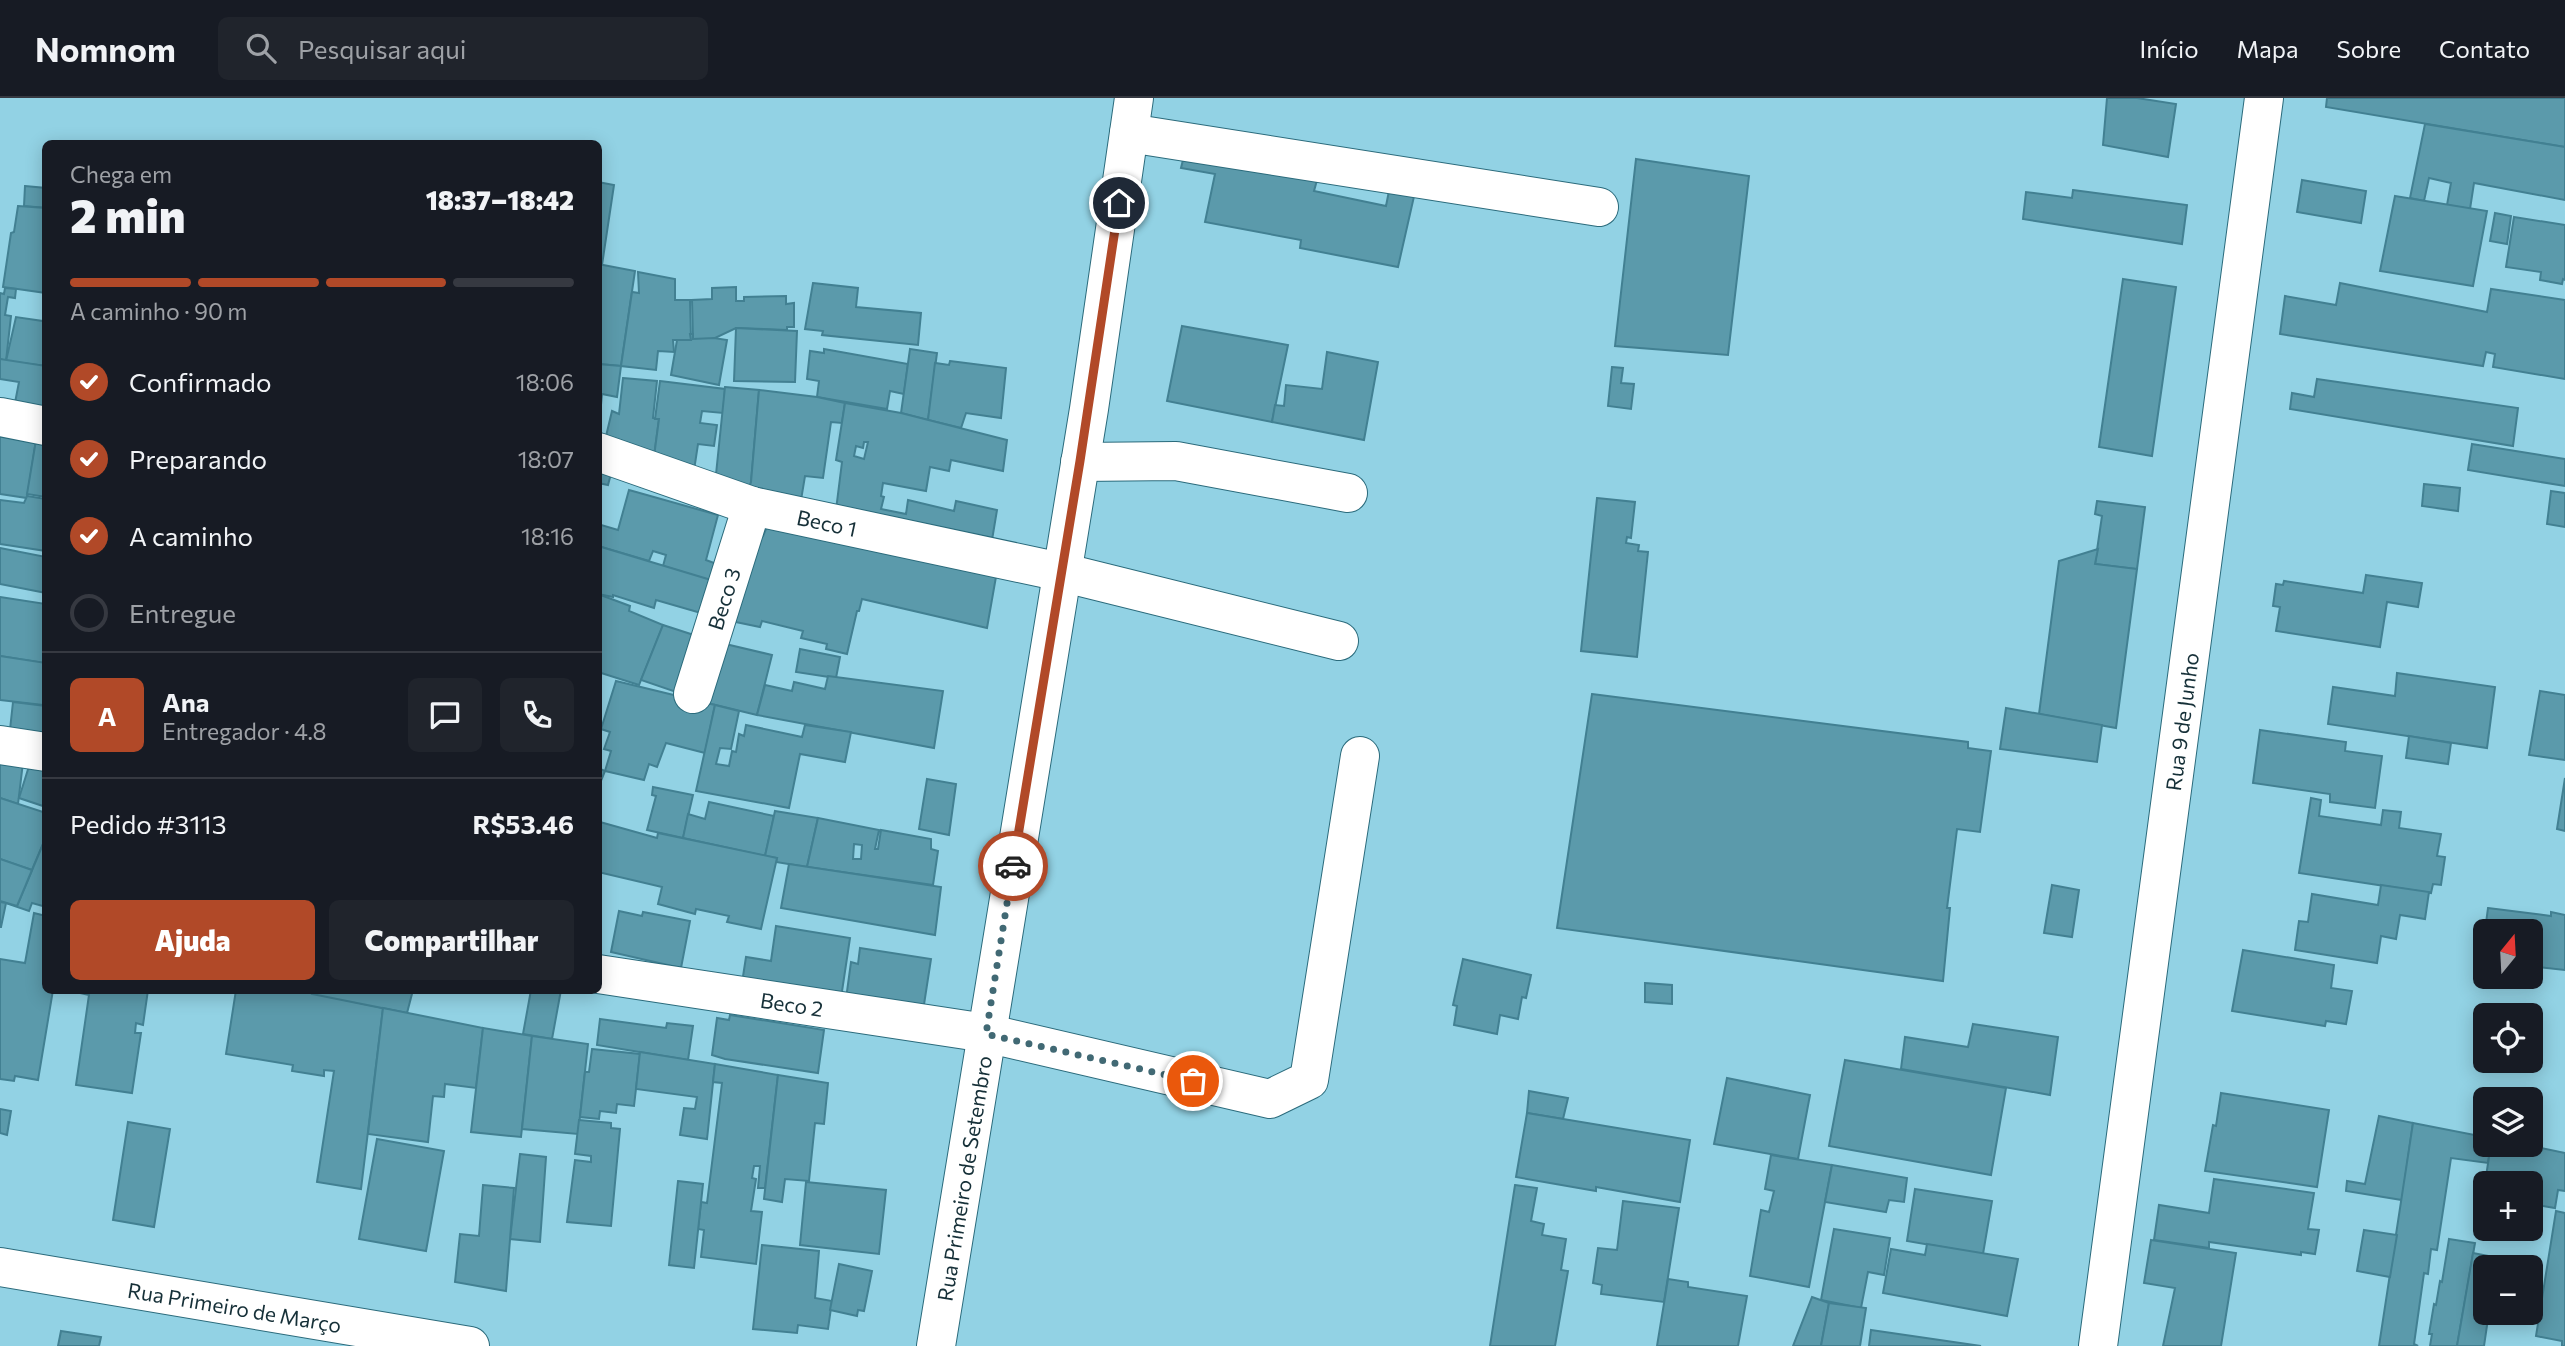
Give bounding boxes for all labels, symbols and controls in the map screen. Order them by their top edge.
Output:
search box [218,17,708,80]
text: Nomnom [35,28,176,69]
icon: search [242,29,280,67]
text: Pesquisar aqui [298,33,466,64]
text: Início [2140,34,2199,63]
text: Mapa [2237,34,2299,63]
text: Sobre [2337,34,2401,63]
text: Contato [2439,34,2530,63]
text: Chega em [70,160,172,188]
pin [1089,173,1149,233]
text: 18:37–18:42 [426,184,574,215]
icon: home [1100,184,1138,222]
text: 2 min [70,186,186,242]
text: A caminho · 90 m [70,297,247,325]
icon: check [70,363,108,401]
text: Confirmado [129,366,271,397]
text: 18:06 [516,368,574,396]
icon: check [70,440,108,478]
text: Preparando [129,443,267,474]
text: 18:07 [518,445,574,473]
street label: Beco 1 [795,503,859,541]
icon: check [70,517,108,555]
text: A caminho [129,520,253,551]
text: 18:16 [521,522,574,550]
street label: Beco 3 [701,564,744,633]
text: Entregue [129,597,236,628]
street label: Rua 9 de Junho [2159,651,2203,792]
button: chat [408,678,482,752]
button: phone [500,678,574,752]
text: Ana [162,686,209,717]
text: A [98,700,116,731]
text: Entregador · 4.8 [162,717,327,745]
text: Pedido #3113 [70,808,226,839]
text: R$53.46 [472,808,574,839]
courier [978,831,1048,901]
icon: car [994,847,1032,885]
button: Ajuda [70,900,315,980]
button: Compartilhar [329,900,574,980]
north arrow [2473,919,2543,989]
map controls [2473,919,2543,1325]
street label: Beco 2 [759,986,825,1021]
button: locate [2473,1003,2543,1073]
pin [1163,1051,1223,1111]
street label: Rua Primeiro de Setembro [931,1054,996,1303]
icon: bag [1174,1062,1212,1100]
button: layers [2473,1087,2543,1157]
button: + [2473,1171,2543,1241]
button: − [2473,1255,2543,1325]
street label: Rua Primeiro de Março [126,1276,343,1337]

